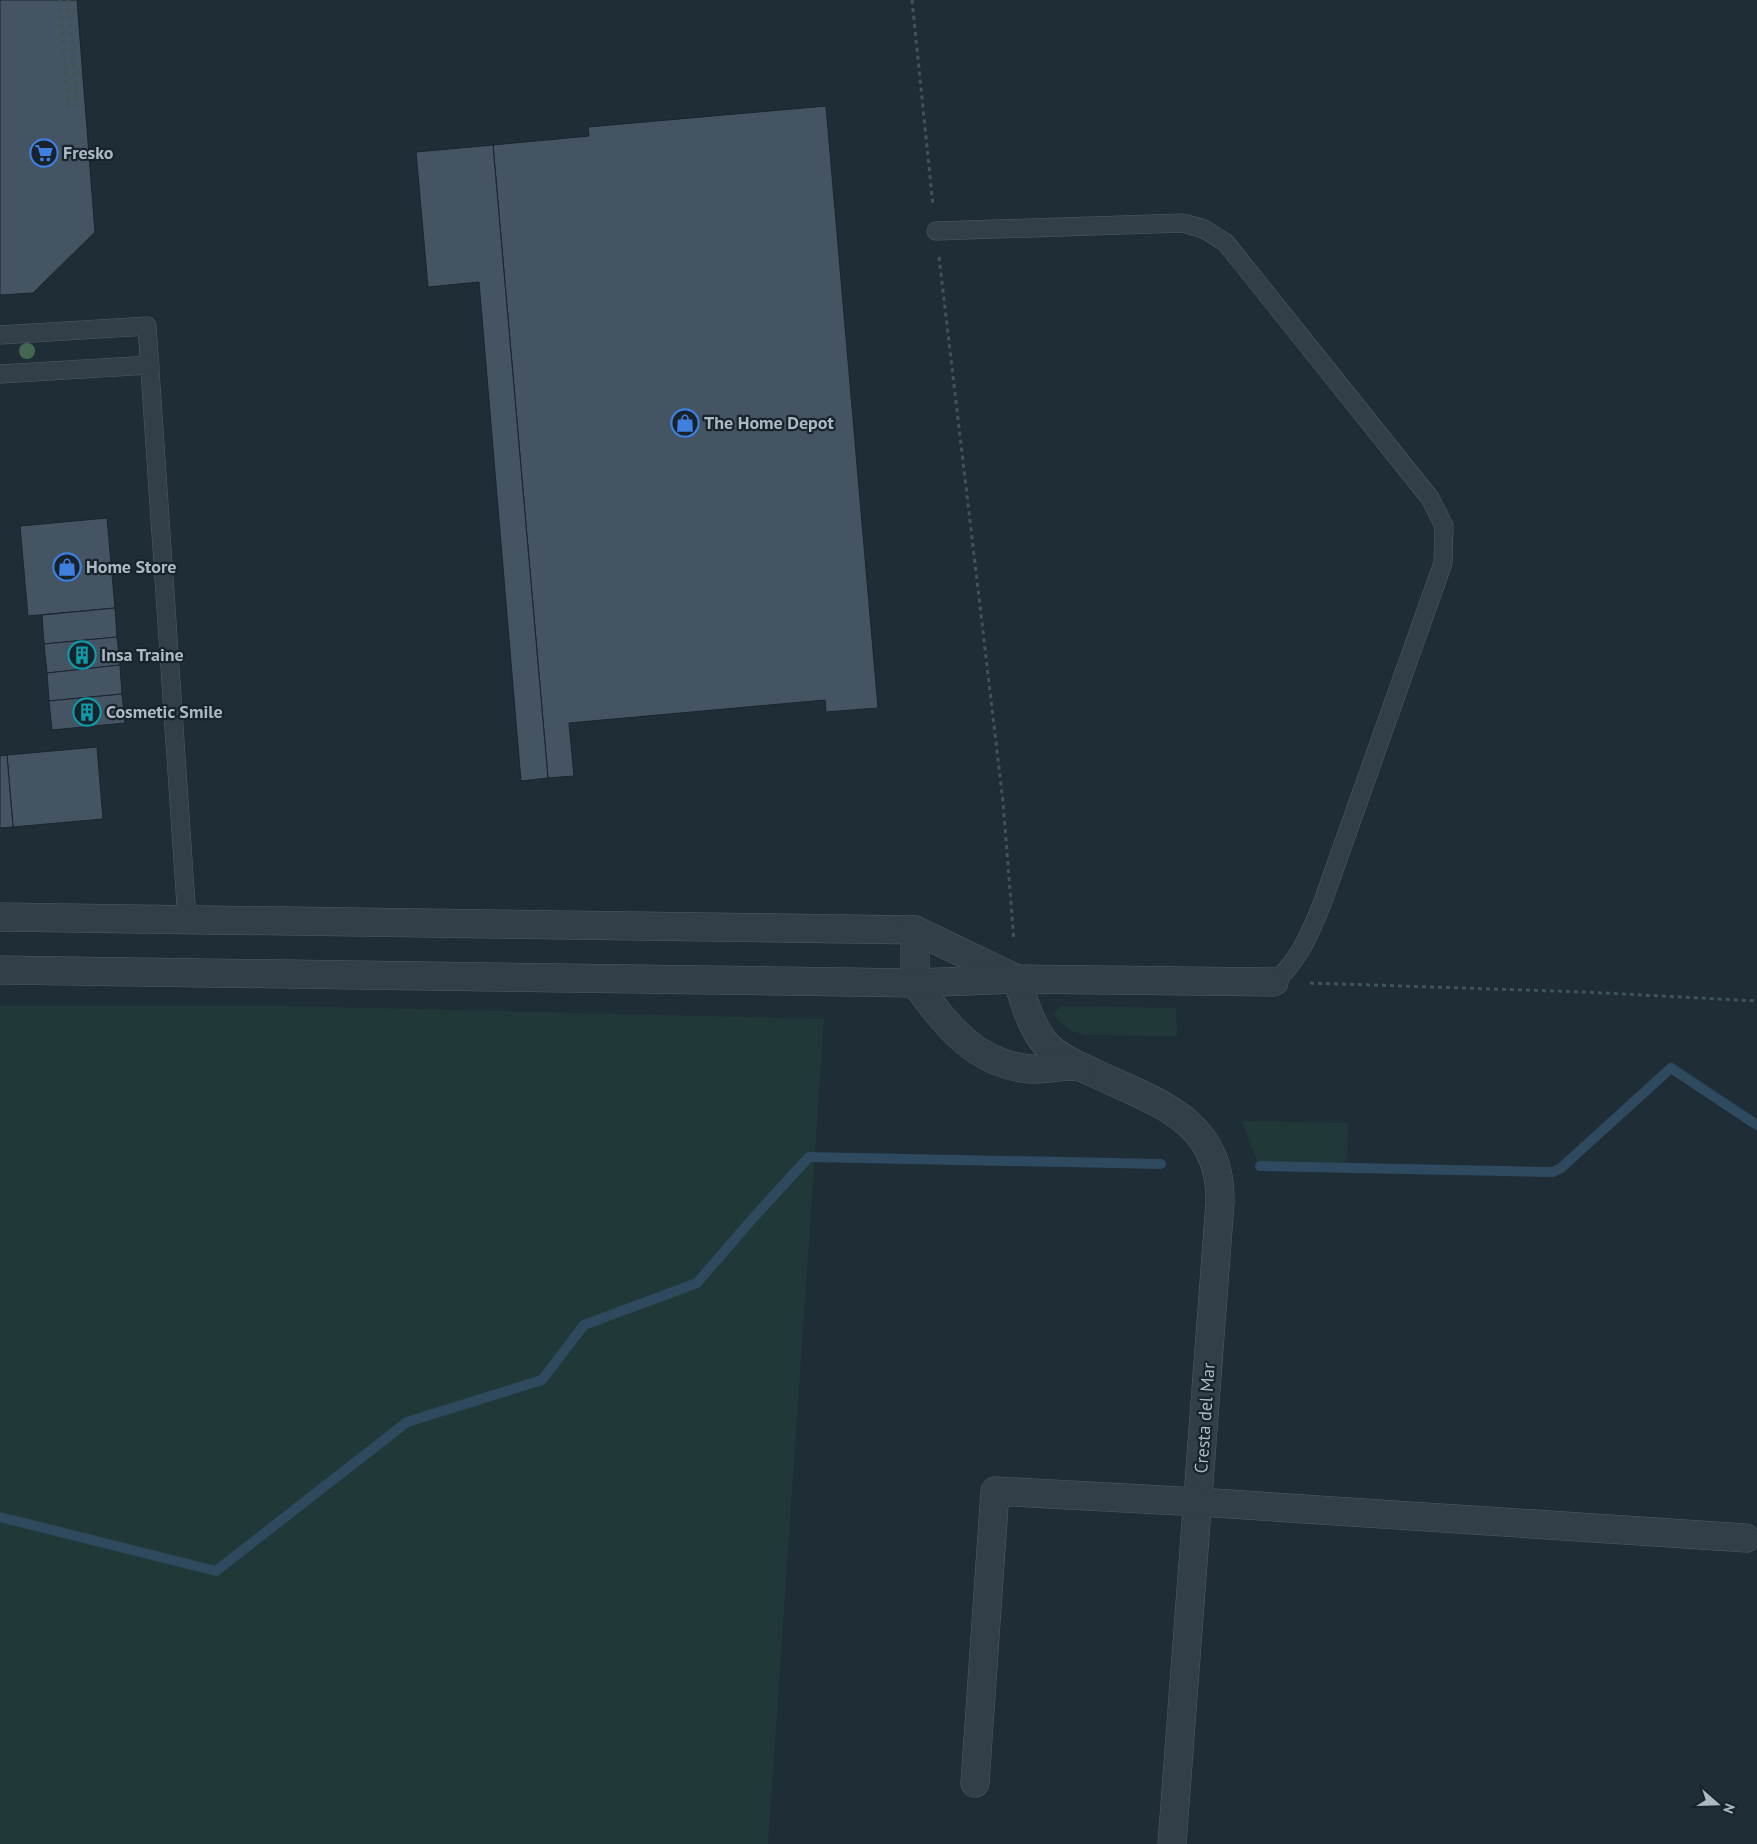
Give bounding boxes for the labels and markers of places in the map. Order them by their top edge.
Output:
supermarket icon: Fresko [29,138,59,168]
place label: Fresko [63,141,114,164]
shop icon: The Home Depot [670,408,700,438]
place label: The Home Depot [704,411,834,434]
shop icon: Home Store [52,552,82,582]
place label: Home Store [86,555,176,578]
building icon: Insa Traine [67,640,97,670]
place label: Insa Traine [101,643,184,666]
building icon: Cosmetic Smile [72,697,102,727]
place label: Cosmetic Smile [106,700,223,723]

